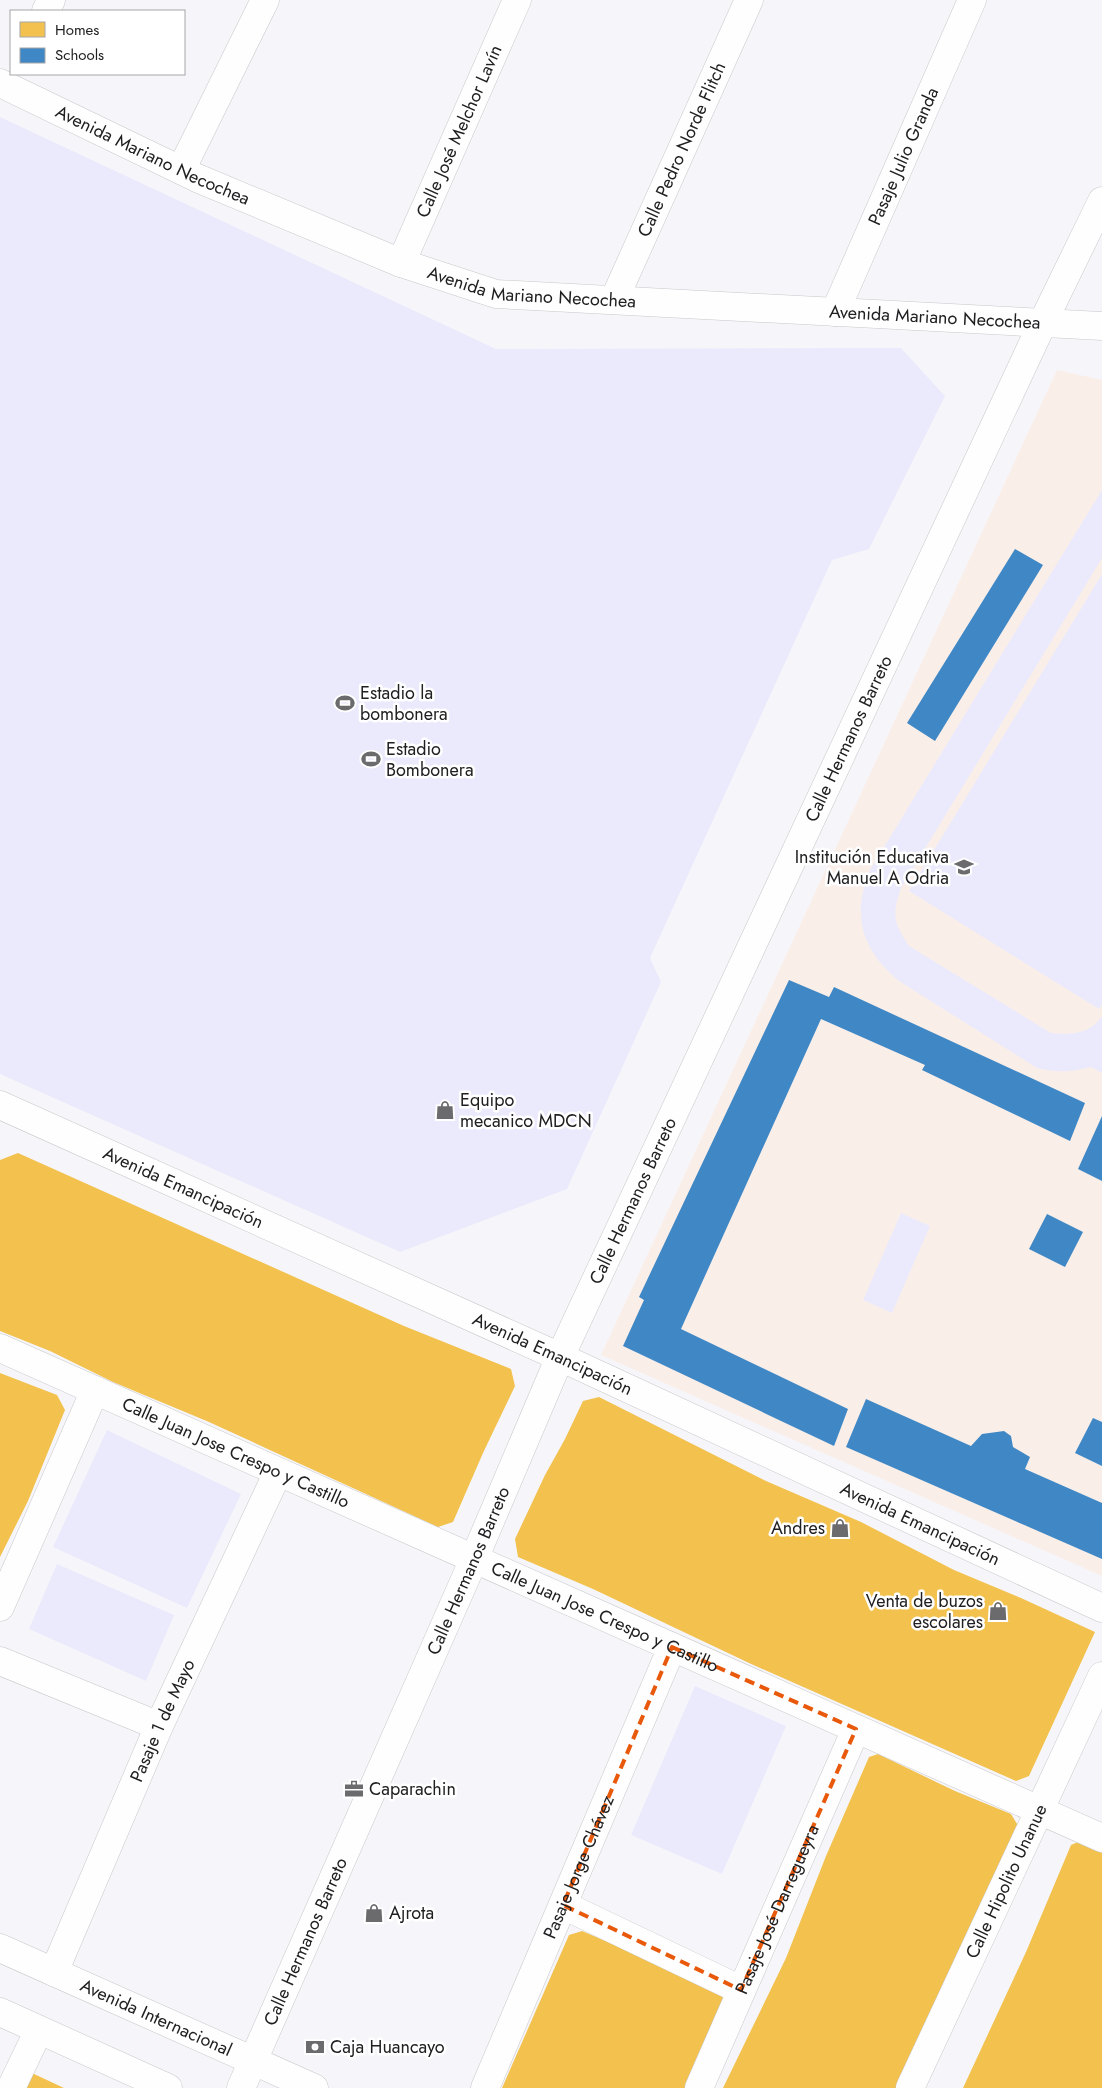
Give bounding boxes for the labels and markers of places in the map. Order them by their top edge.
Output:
place label: Estadio la bombonera [360,680,448,727]
sports icon: Estadio la bombonera [334,692,356,714]
place label: Estadio Bombonera [386,736,474,783]
sports icon: Estadio Bombonera [360,748,382,770]
place label: Institución Educativa Manuel A Odria [795,844,949,891]
school or university icon: Institución Educativa Manuel A Odria [953,856,975,878]
place label: Equipo mecanico MDCN [460,1087,592,1134]
shop icon: Equipo mecanico MDCN [434,1099,456,1121]
place label: Andres [771,1515,825,1541]
shop icon: Andres [829,1517,851,1539]
place label: Venta de buzos escolares [866,1588,983,1635]
shop icon: Venta de buzos escolares [987,1600,1009,1622]
place label: Caparachin [369,1776,456,1802]
office icon: Caparachin [343,1778,365,1800]
place label: Ajrota [389,1900,434,1926]
shop icon: Ajrota [363,1902,385,1924]
place label: Caja Huancayo [330,2034,445,2060]
bank icon: Caja Huancayo [304,2036,326,2058]

